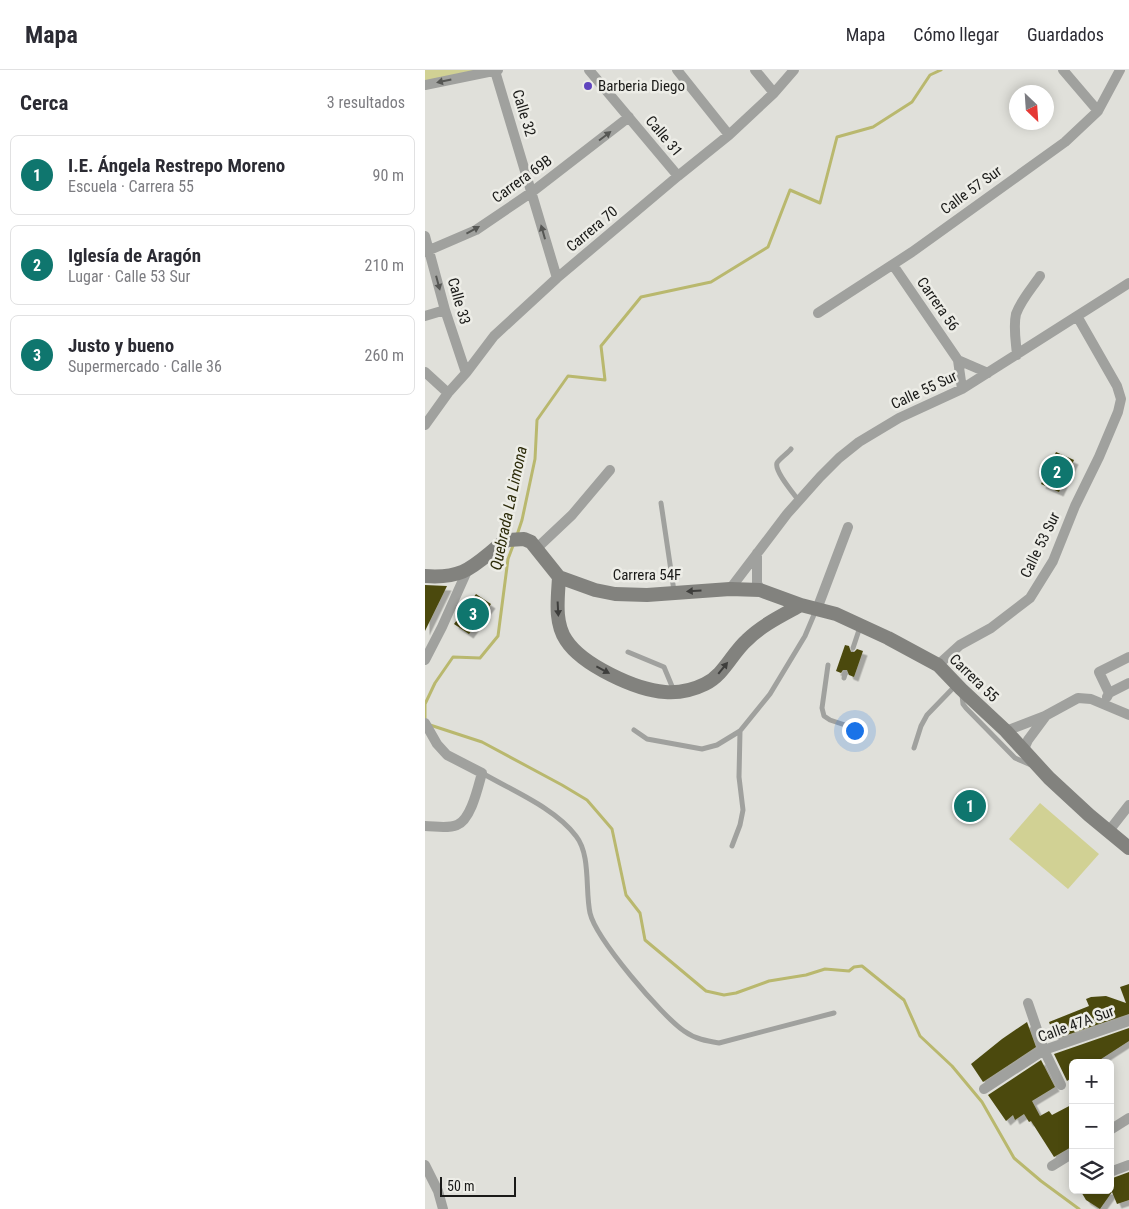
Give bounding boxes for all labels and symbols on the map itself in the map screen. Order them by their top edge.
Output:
one-way arrow [437,77,452,85]
place label: Barberia Diego [598,77,685,95]
marker: Barberia Diego [582,80,594,92]
north arrow [1009,85,1054,130]
street label: Calle 32 [508,87,540,139]
street label: Calle 31 [642,112,686,160]
one-way arrow [598,130,611,141]
street label: Carrera 69B [489,151,555,207]
street label: Calle 57 Sur [937,162,1005,218]
street label: Carrera 70 [563,202,621,256]
one-way arrow [539,224,547,239]
one-way arrow [467,226,480,235]
street label: Carrera 56 [913,274,963,334]
one-way arrow [434,275,442,290]
street label: Calle 33 [444,276,474,326]
street label: Calle 55 Sur [888,367,960,413]
water label: Quebrada La Limona [486,444,531,572]
pin: 2 [1041,453,1073,491]
street label: Calle 53 Sur [1016,509,1064,581]
street label: Carrera 54F [613,566,681,584]
one-way arrow [686,588,702,596]
pin: 3 [457,595,489,633]
one-way arrow [554,601,562,617]
street label: Carrera 55 [946,650,1002,706]
one-way arrow [717,662,728,675]
one-way arrow [596,665,610,674]
your location [842,718,868,744]
pin: 1 [954,787,986,825]
street label: Calle 47A Sur [1036,1002,1117,1046]
scale bar [440,1174,516,1197]

